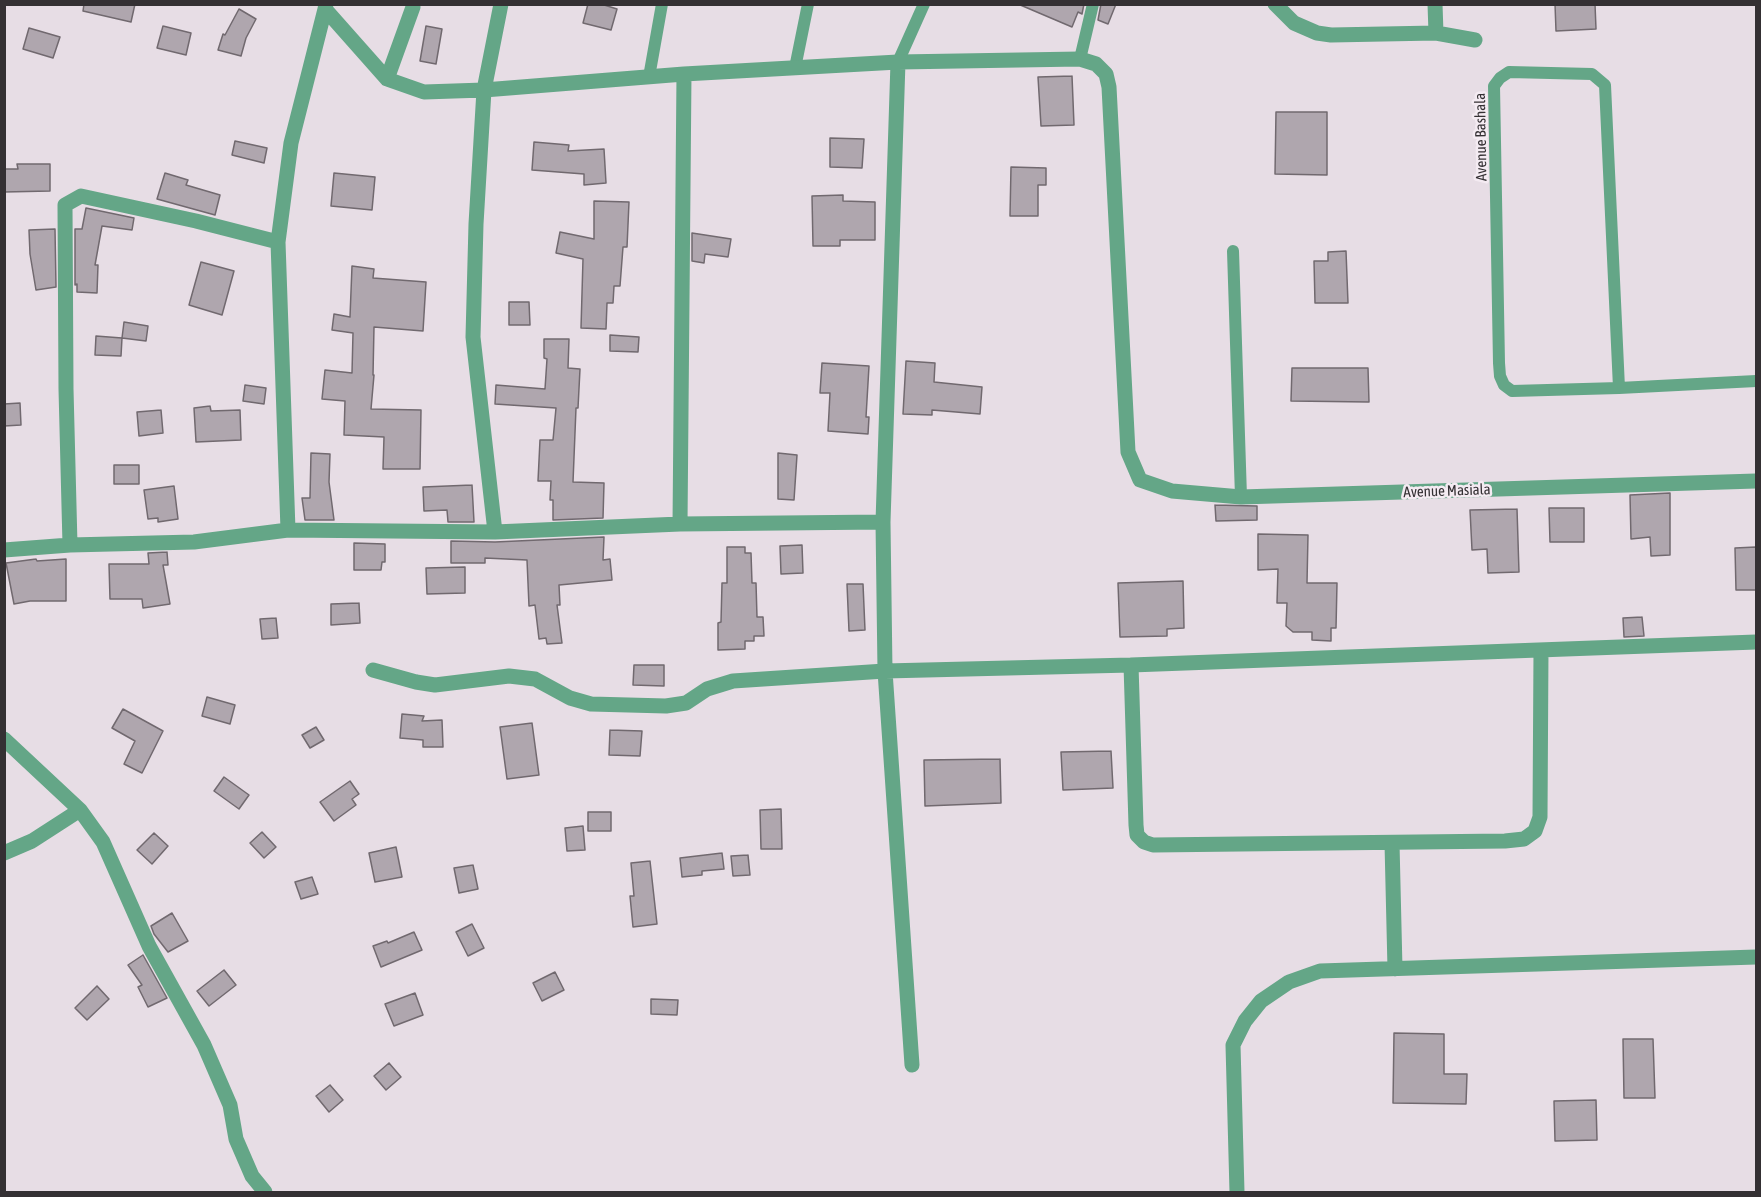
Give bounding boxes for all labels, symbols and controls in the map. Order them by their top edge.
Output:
street label: Avenue Bashala [1471,93,1491,181]
street label: Avenue Masiala [1403,480,1491,502]

